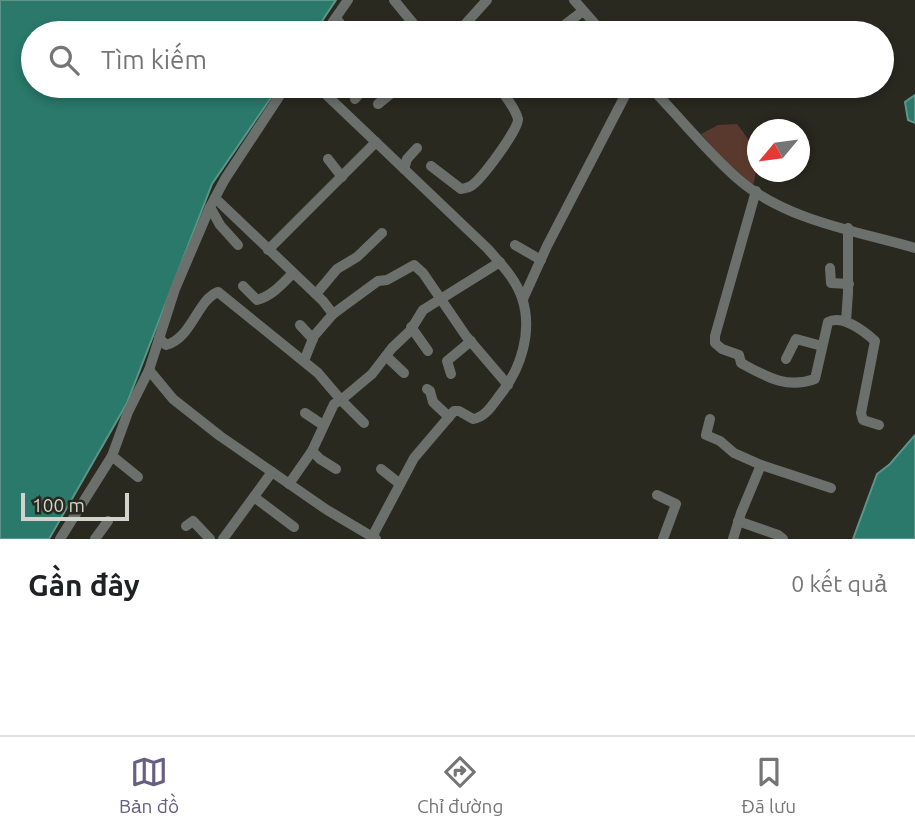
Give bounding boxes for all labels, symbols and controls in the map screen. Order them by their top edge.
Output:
search box [21,21,894,98]
icon: search [45,41,83,79]
text: Tìm kiếm [101,45,207,74]
north arrow [747,119,810,182]
scale bar [21,490,130,522]
text: 100 m [32,494,85,516]
text: Gần đây [28,568,140,602]
text: 0 kết quả [791,571,887,596]
tab: Bản đồ [119,753,179,818]
tab: Chỉ đường [417,753,503,818]
tab: Đã lưu [741,753,796,817]

